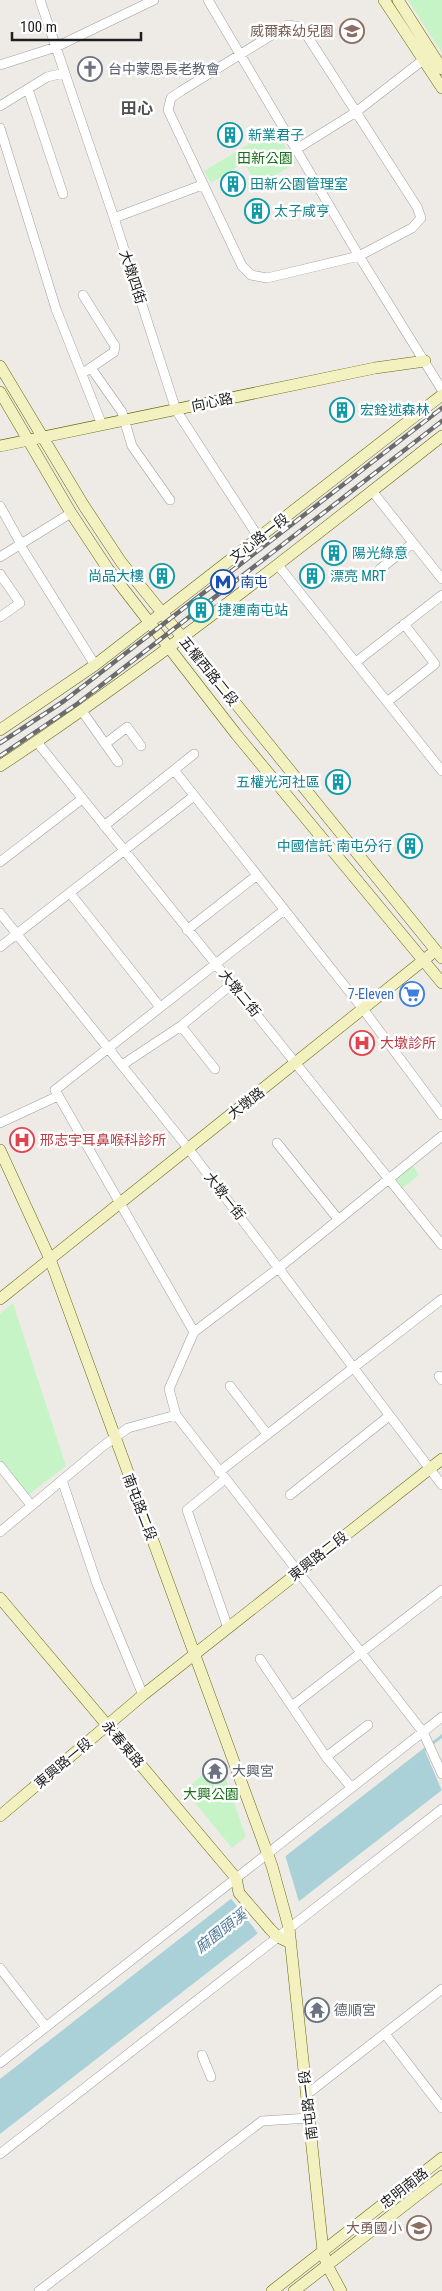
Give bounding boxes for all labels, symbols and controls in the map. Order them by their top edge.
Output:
scale bar [12,10,141,42]
text: 100 m [20,18,57,36]
school or university icon: 威爾森幼兒園 [339,18,365,44]
place label: 威爾森幼兒園 [250,23,334,39]
church icon: 台中蒙恩長老教會 [77,56,103,82]
place label: 台中蒙恩長老教會 [108,61,220,77]
district label: 田心 [121,99,153,118]
building icon: 新業君子 [217,122,243,148]
place label: 新業君子 [248,127,304,143]
park label: 田新公園 [237,150,293,166]
building icon: 田新公園管理室 [220,171,246,197]
place label: 田新公園管理室 [250,176,348,192]
building icon: 太子咸亨 [244,198,270,224]
place label: 太子咸亨 [274,203,330,219]
street label: 大墩四街 [117,248,149,306]
street label: 向心路 [190,390,234,414]
building icon: 宏銓述森林 [329,397,355,423]
place label: 宏銓述森林 [360,402,430,418]
street label: 文心路一段 [226,510,292,566]
building icon: 陽光綠意 [321,540,347,566]
place label: 陽光綠意 [352,545,408,561]
building icon: 尚品大樓 [149,563,175,589]
building icon: 漂亮 MRT [299,563,325,589]
place label: 尚品大樓 [88,568,144,584]
place label: 漂亮 MRT [330,568,386,584]
metro station icon: 南屯 [210,569,236,595]
place label: 南屯 [240,574,268,590]
building icon: 捷運南屯站 [188,597,214,623]
place label: 捷運南屯站 [218,602,288,618]
street label: 五權西路二段 [176,633,242,709]
building icon: 五權光河社區 [325,769,351,795]
place label: 五權光河社區 [236,774,320,790]
building icon: 中國信託 南屯分行 [397,833,423,859]
place label: 中國信託 南屯分行 [277,838,392,854]
street label: 大墩二街 [216,966,264,1020]
supermarket icon: 7-Eleven [399,981,425,1007]
place label: 7-Eleven [348,986,394,1002]
hospital icon: 大墩診所 [349,1030,375,1056]
place label: 大墩診所 [380,1035,436,1051]
street label: 大墩路 [225,1084,267,1122]
hospital icon: 邢志宇耳鼻喉科診所 [9,1127,35,1153]
place label: 邢志宇耳鼻喉科診所 [40,1132,166,1148]
street label: 大墩一街 [201,1169,249,1223]
street label: 南屯路二段 [120,1471,160,1543]
street label: 東興路二段 [285,1528,351,1584]
street label: 永春東路 [99,1717,147,1771]
street label: 東興路一段 [31,1734,95,1792]
temple icon: 大興宮 [202,1758,228,1784]
place label: 大興宮 [232,1763,274,1779]
park label: 大興公園 [183,1786,239,1802]
water label: 麻園頭溪 [192,1904,252,1957]
temple icon: 德順宮 [304,1997,330,2023]
place label: 德順宮 [334,2002,376,2018]
street label: 南屯路一段 [296,2069,320,2141]
street label: 忠明南路 [377,2164,431,2212]
school or university icon: 大勇國小 [406,2215,432,2241]
place label: 大勇國小 [346,2220,402,2236]

